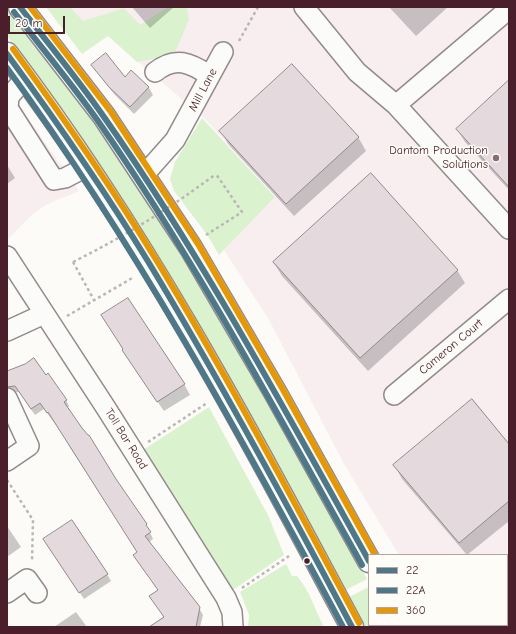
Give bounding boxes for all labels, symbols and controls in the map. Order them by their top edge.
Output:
scale bar [10,8,67,34]
text: 20 m [15,16,43,30]
street label: Mill Lane [186,66,220,114]
place label: Dantom Production Solutions [389,144,488,172]
marker: Dantom Production Solutions [491,153,501,163]
street label: Cameron Court [416,316,486,378]
street label: Toll Bar Road [102,406,150,472]
legend [368,554,508,626]
unlabelled marker [302,556,312,566]
text: 22 [406,563,419,577]
text: 22A [406,583,426,597]
text: 360 [406,603,426,617]

